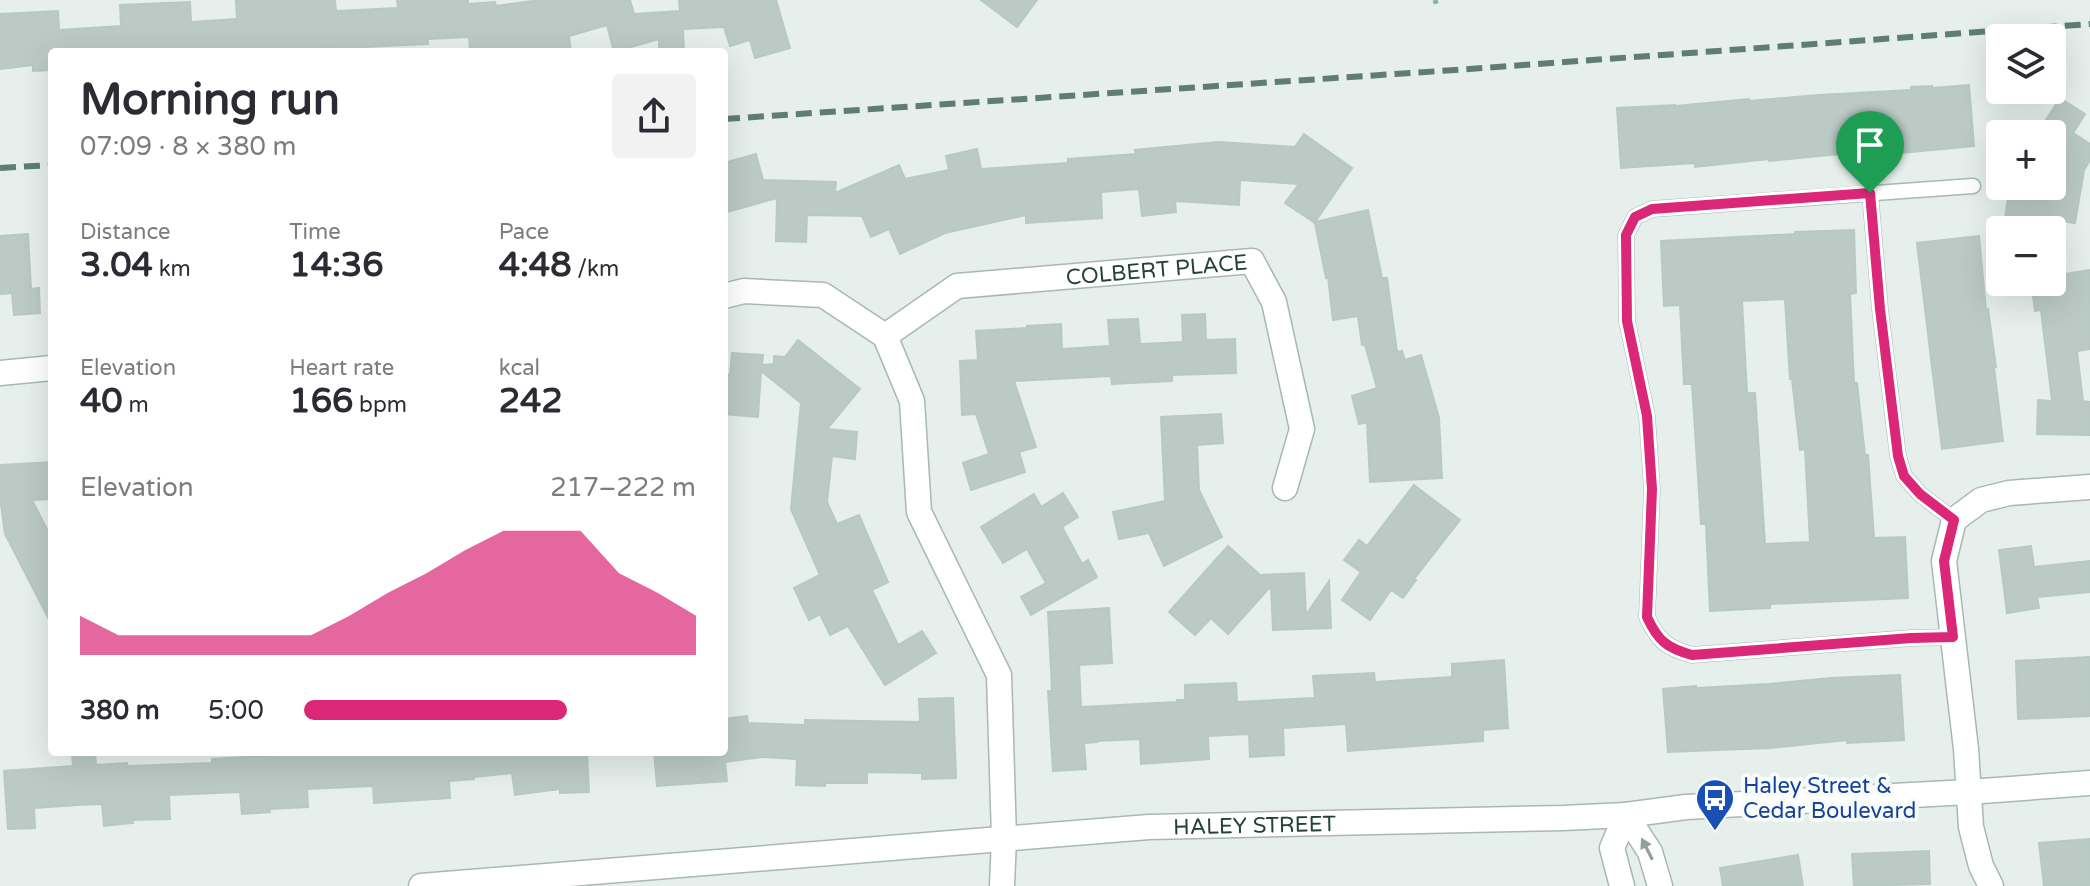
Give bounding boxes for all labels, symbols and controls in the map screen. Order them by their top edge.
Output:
map controls [1986,24,2066,296]
button: layers [1986,24,2066,104]
text: Morning run [80,74,340,127]
button: share [612,74,696,158]
pin [1836,111,1904,193]
button: + [1986,120,2066,200]
icon: arrive [1848,123,1892,167]
text: 07:09 · 8 × 380 m [80,131,296,162]
button: − [1986,216,2066,296]
text: Distance [80,219,171,245]
text: Time [289,219,341,245]
text: Pace [499,219,549,245]
text: 3.04 [80,245,153,286]
text: 14:36 [289,245,384,286]
text: 4:48 [499,245,572,286]
street label: COLBERT PLACE [1065,249,1248,291]
text: km [153,256,191,282]
text: /km [572,256,619,282]
text: Elevation [80,355,176,381]
text: Heart rate [289,355,394,381]
text: kcal [499,355,540,381]
text: 40 [80,381,123,422]
text: 166 [289,381,353,422]
text: 242 [499,381,563,422]
text: m [123,392,149,418]
text: bpm [353,392,407,418]
text: Elevation [80,472,194,503]
text: 217–222 m [550,472,696,503]
text: 380 m [80,695,160,726]
text: 5:00 [208,695,264,726]
place label: Haley Street & Cedar Boulevard [1743,773,1916,824]
bus stop icon: Haley Street & Cedar Boulevard [1694,777,1736,832]
street label: HALEY STREET [1173,811,1337,840]
one-way arrow [1640,837,1653,860]

